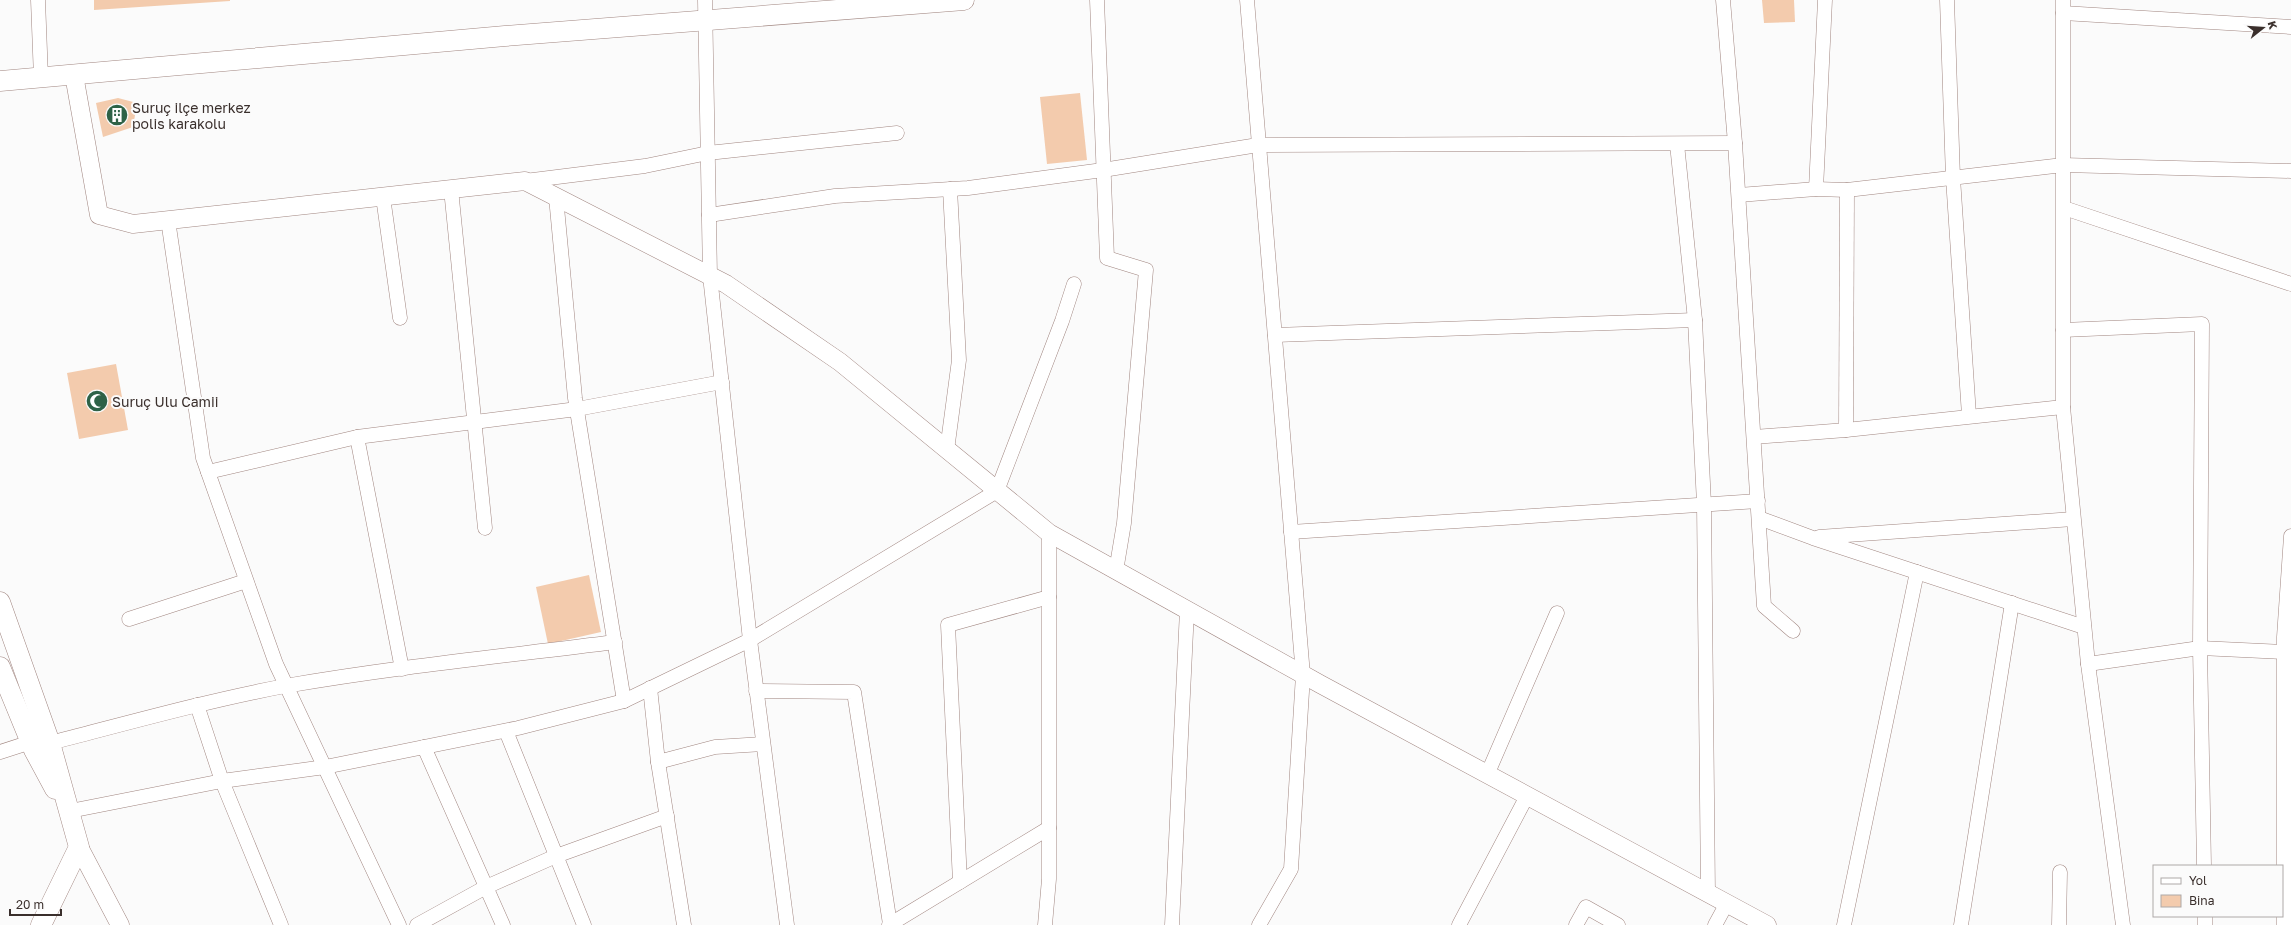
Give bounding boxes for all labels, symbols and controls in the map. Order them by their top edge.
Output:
north arrow [2243,8,2283,48]
text: K [2266,19,2280,31]
place label: Suruç ilçe merkez polis karakolu [132,99,251,132]
building icon: Suruç ilçe merkez polis karakolu [104,102,130,128]
mosque icon: Suruç Ulu Camii [84,388,110,414]
place label: Suruç Ulu Camii [112,393,218,410]
legend [2153,865,2283,917]
text: Yol [2189,873,2207,888]
scale bar [10,891,61,917]
text: Bina [2189,893,2214,908]
text: 20 m [16,897,44,912]

